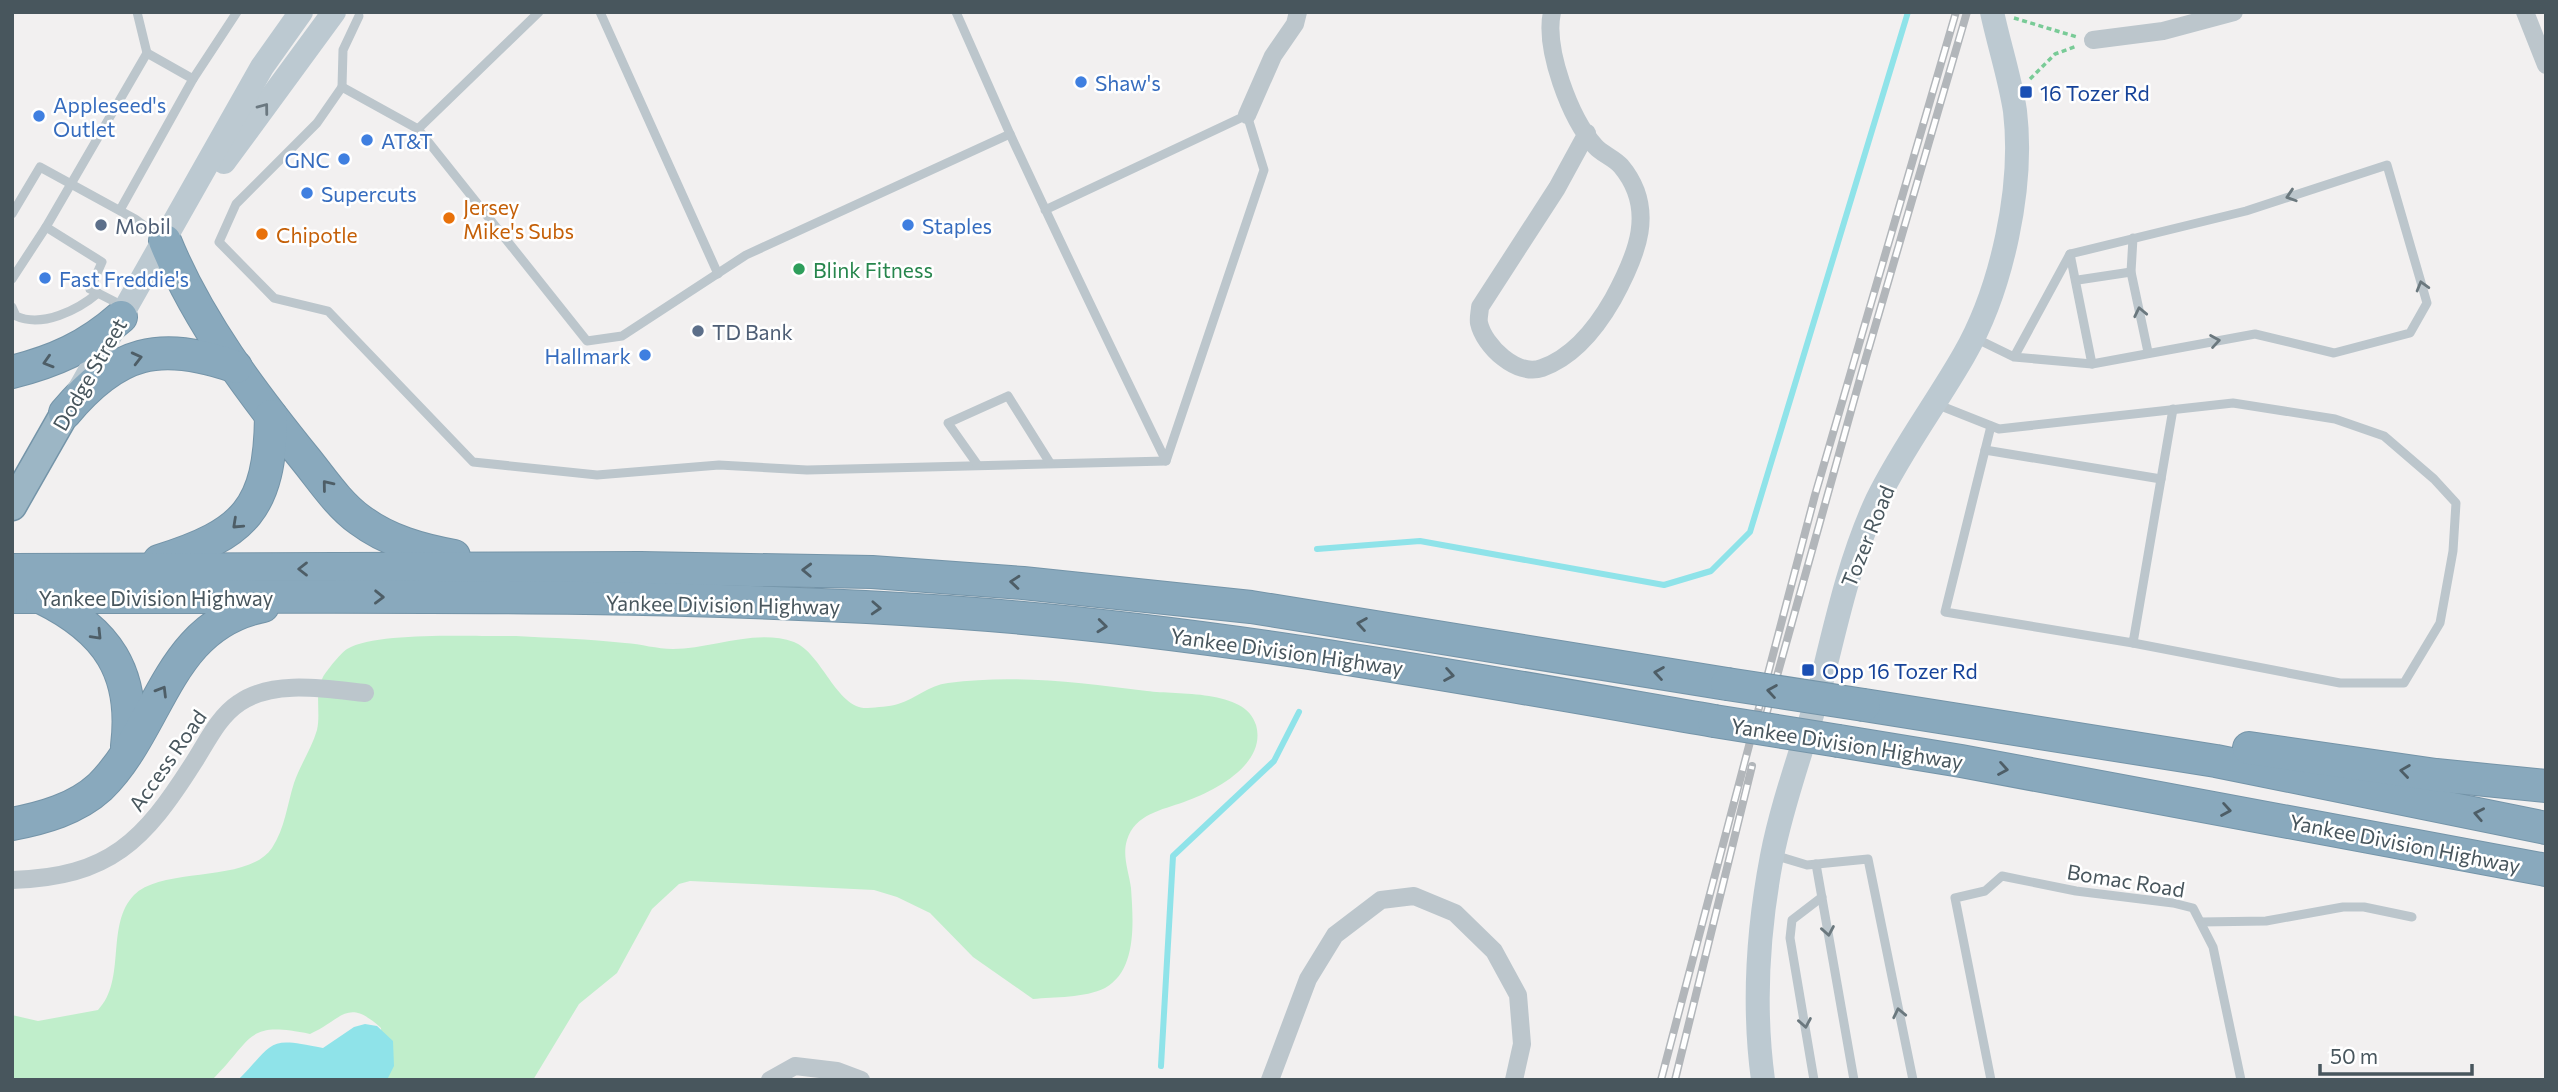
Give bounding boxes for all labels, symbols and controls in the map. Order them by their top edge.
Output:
place label: Shaw's [1095,70,1161,95]
marker: Shaw's [1073,74,1089,90]
place label: 16 Tozer Rd [2040,80,2150,105]
marker: 16 Tozer Rd [2018,84,2034,100]
place label: Appleseed's Outlet [53,92,166,141]
one-way arrow [256,103,268,116]
marker: Appleseed's Outlet [31,108,47,124]
place label: AT&T [381,128,433,153]
marker: AT&T [359,132,375,148]
place label: GNC [284,147,330,172]
marker: GNC [336,151,352,167]
place label: Supercuts [321,181,417,206]
marker: Supercuts [299,185,315,201]
one-way arrow [2286,188,2298,202]
place label: Jersey Mike's Subs [463,194,574,243]
marker: Jersey Mike's Subs [441,210,457,226]
place label: Mobil [115,213,171,238]
place label: Staples [922,213,992,238]
marker: Mobil [93,217,109,233]
marker: Staples [900,217,916,233]
place label: Chipotle [276,222,358,247]
marker: Chipotle [254,226,270,242]
place label: Blink Fitness [813,257,933,282]
marker: Blink Fitness [791,261,807,277]
place label: Fast Freddie's [59,266,189,291]
marker: Fast Freddie's [37,270,53,286]
one-way arrow [2416,281,2430,293]
one-way arrow [2133,306,2148,318]
street label: Dodge Street [47,313,131,435]
place label: TD Bank [712,319,793,344]
marker: TD Bank [690,323,706,339]
one-way arrow [2209,334,2221,349]
place label: Hallmark [545,343,631,368]
marker: Hallmark [637,347,653,363]
one-way arrow [131,352,143,366]
one-way arrow [42,354,54,369]
one-way arrow [322,480,335,492]
street label: Tozer Road [1835,482,1899,590]
one-way arrow [232,516,245,528]
one-way arrow [297,561,308,577]
one-way arrow [801,562,812,578]
one-way arrow [1009,575,1020,590]
street label: Yankee Division Highway [39,585,274,610]
street label: Yankee Division Highway [605,589,841,619]
one-way arrow [373,590,384,605]
one-way arrow [870,600,881,615]
one-way arrow [1356,617,1368,632]
one-way arrow [1096,619,1108,634]
street label: Yankee Division Highway [1169,622,1405,680]
one-way arrow [88,627,101,640]
place label: Opp 16 Tozer Rd [1822,658,1978,683]
marker: Opp 16 Tozer Rd [1800,662,1816,678]
one-way arrow [1653,666,1665,681]
one-way arrow [1443,667,1455,682]
one-way arrow [1766,684,1778,699]
one-way arrow [154,686,167,699]
street label: Access Road [123,704,211,816]
street label: Yankee Division Highway [1729,712,1965,774]
one-way arrow [1997,760,2009,775]
one-way arrow [2399,763,2411,778]
one-way arrow [2220,801,2232,816]
street label: Yankee Division Highway [2287,808,2523,878]
one-way arrow [2473,808,2485,823]
street label: Bomac Road [2065,858,2187,902]
one-way arrow [1820,925,1835,937]
one-way arrow [1893,1007,1908,1019]
one-way arrow [1797,1017,1812,1028]
scale bar [2320,1032,2472,1076]
text: 50 m [2330,1043,2378,1068]

